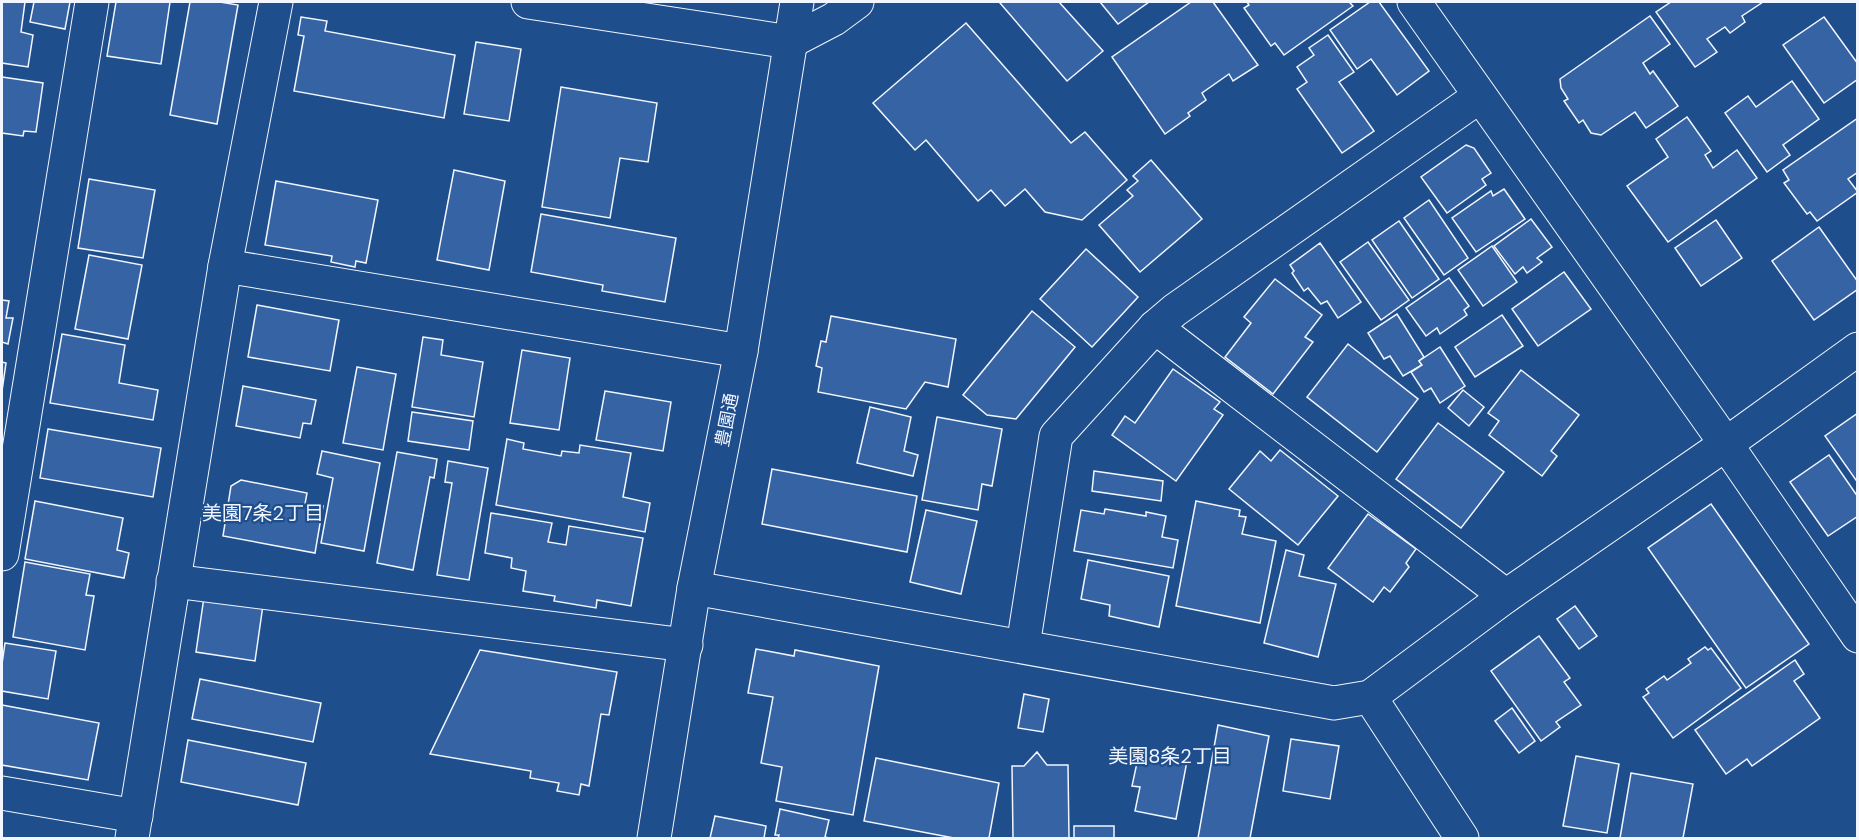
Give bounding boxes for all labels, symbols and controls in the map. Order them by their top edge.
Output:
street label: 豊園通 [710,391,744,449]
district label: 美園7条2丁目 [202,500,324,526]
district label: 美園8条2丁目 [1108,743,1232,769]

